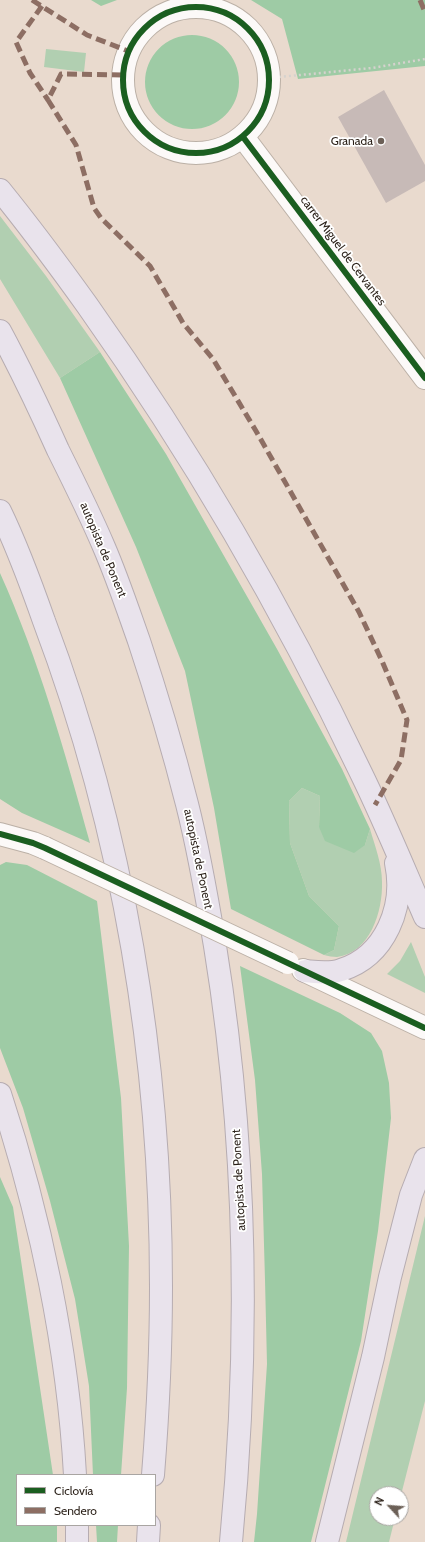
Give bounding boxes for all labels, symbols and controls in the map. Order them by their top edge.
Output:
place label: Granada [331,134,373,148]
marker: Granada [376,136,386,146]
street label: carrer Miguel de Cervantes [297,193,389,309]
street label: autopista de Ponent [77,500,129,600]
street label: autopista de Ponent [180,808,216,910]
street label: autopista de Ponent [229,1129,249,1231]
legend [16,1474,156,1526]
text: Ciclovía [54,1483,93,1498]
north arrow [369,1486,409,1526]
text: N [371,1495,387,1508]
text: Sendero [54,1503,97,1518]

